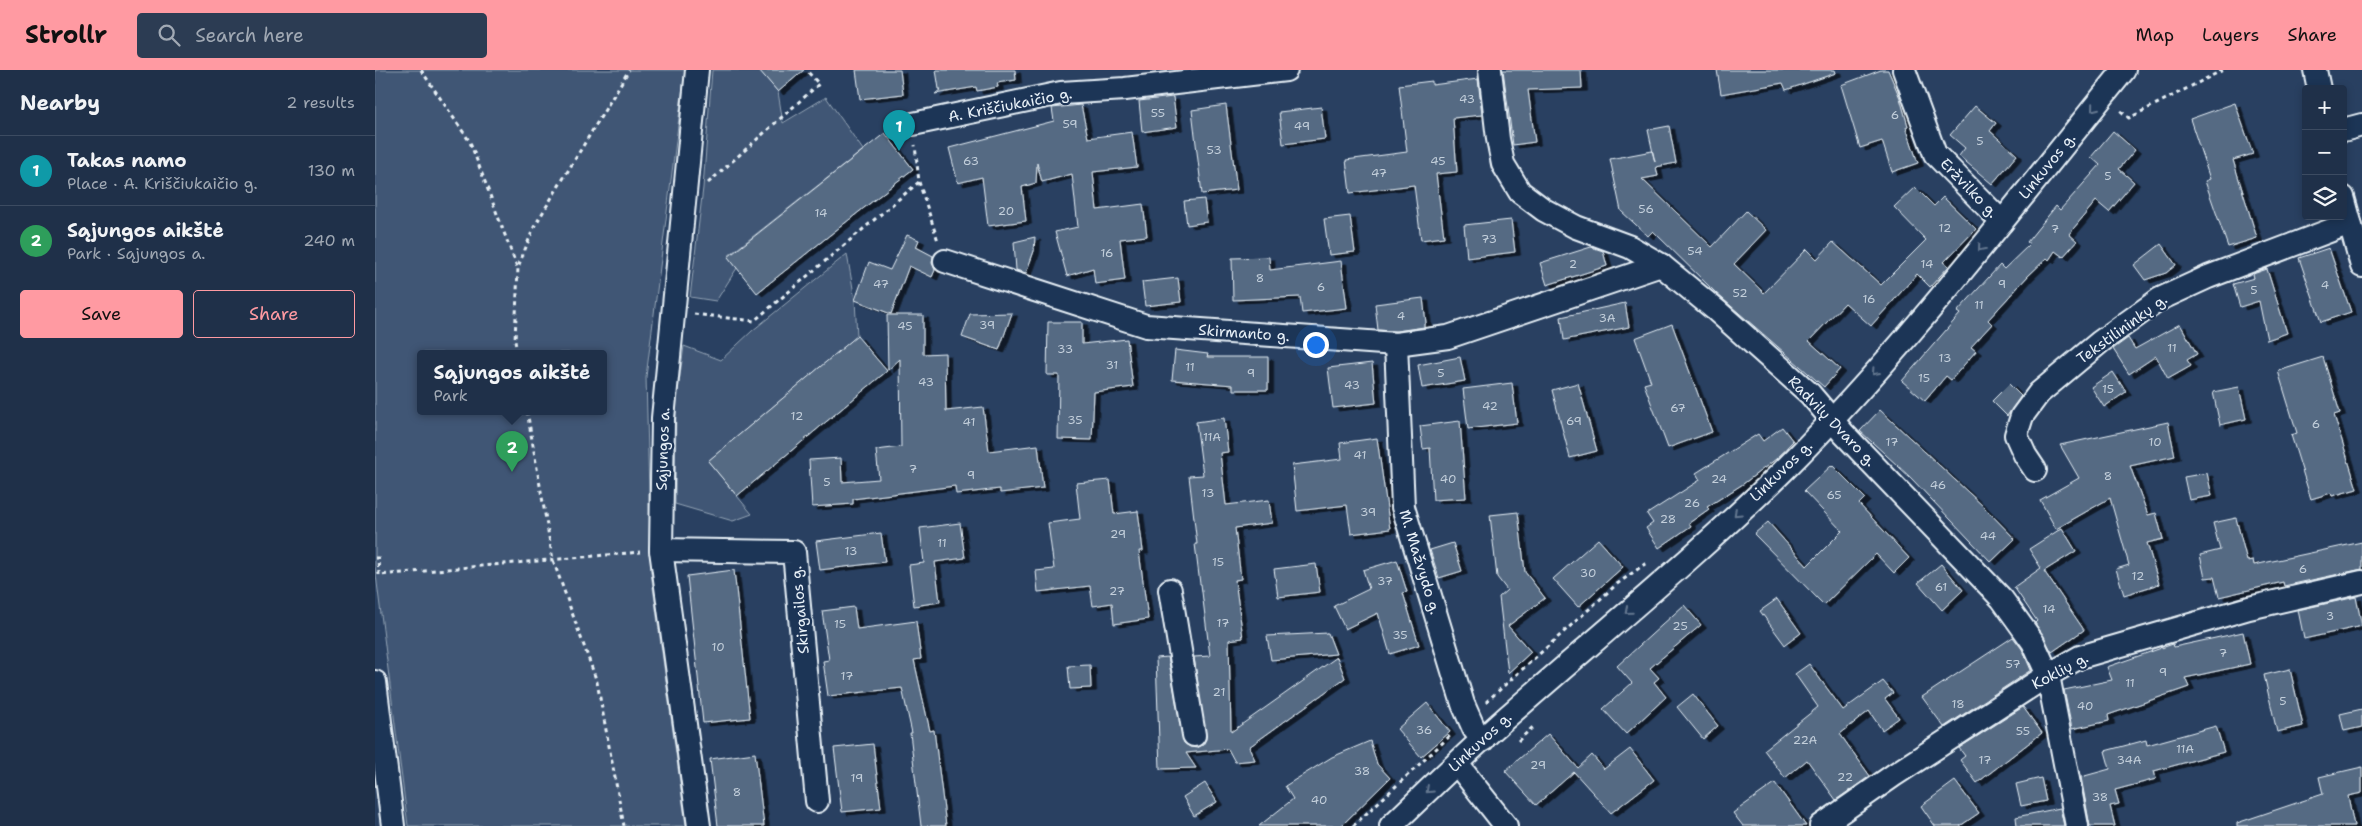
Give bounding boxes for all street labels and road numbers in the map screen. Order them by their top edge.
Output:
street label: A. Kriščiukaičio g. [946,83,1074,127]
street label: Linkuvos g. [2014,128,2080,203]
street label: Eržvilko g. [1936,154,2003,222]
street label: Tekstilininkų g. [2073,289,2171,369]
street label: Skirmanto g. [1198,320,1290,346]
street label: Radvilų Dvaro g. [1784,371,1881,471]
street label: Sąjungos a. [652,407,674,491]
street label: Linkuvos g. [1745,436,1817,506]
street label: M. Mažvydo g. [1395,507,1445,617]
street label: Skirgailos g. [786,565,814,655]
street label: Koklių g. [2028,648,2092,694]
street label: Linkuvos g. [1444,707,1516,777]

